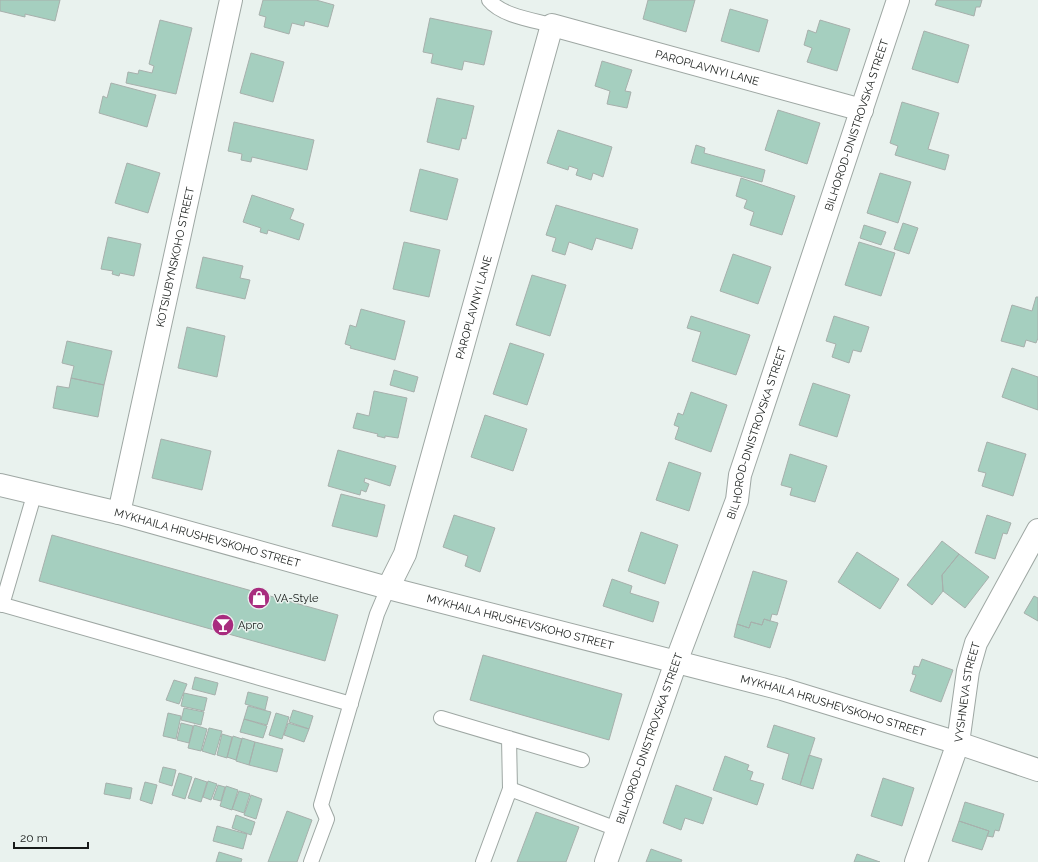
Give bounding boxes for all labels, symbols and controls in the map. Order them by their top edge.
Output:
street label: BILHOROD-DNISTROVSKA STREET [822,37,891,213]
street label: PAROPLAVNYI LANE [654,47,761,88]
street label: KOTSIUBYNSKOHO STREET [153,185,197,328]
street label: PAROPLAVNYI LANE [453,254,494,361]
street label: BILHOROD-DNISTROVSKA STREET [724,345,789,521]
street label: MYKHAILA HRUSHEVSKOHO STREET [113,506,302,570]
shop icon: VA-Style [246,585,272,611]
place label: VA-Style [274,592,319,605]
street label: MYKHAILA HRUSHEVSKOHO STREET [425,592,615,652]
bar icon: Арго [210,612,236,638]
place label: Арго [238,619,264,632]
street label: VYSHNEVA STREET [952,640,983,743]
street label: BILHOROD-DNISTROVSKA STREET [613,651,685,826]
street label: MYKHAILA HRUSHEVSKOHO STREET [739,672,928,739]
scale bar [14,824,88,850]
text: 20 m [20,831,48,845]

